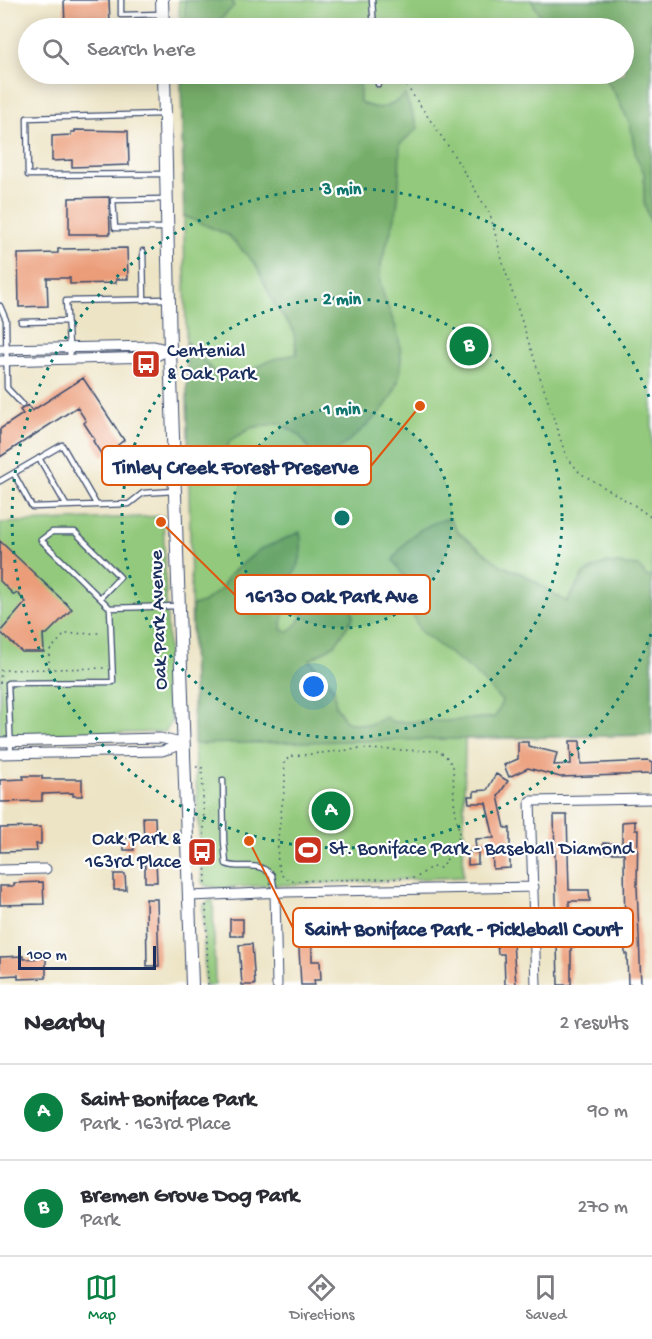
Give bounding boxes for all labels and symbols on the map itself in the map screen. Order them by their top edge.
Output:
text: 3 min [322,180,362,201]
text: 2 min [323,290,362,311]
pin: B [450,324,488,368]
place label: Centenial & Oak Park [167,341,258,387]
bus stop icon: Centenial & Oak Park [130,348,162,380]
text: 1 min [323,400,361,421]
callout: Tinley Creek Forest Preserve [102,446,371,485]
text: Tinley Creek Forest Preserve [111,457,360,482]
centre of rings [332,508,352,528]
street label: Oak Park Avenue [146,549,174,690]
callout: 16130 Oak Park Ave [235,575,430,614]
text: 16130 Oak Park Ave [245,586,419,611]
your location [299,672,328,701]
pin: A [312,788,350,834]
place label: Oak Park & 163rd Place [84,829,182,875]
sports icon: St. Boniface Park - Baseball Diamond [292,834,324,866]
bus stop icon: Oak Park & 163rd Place [186,836,218,868]
place label: St. Boniface Park - Baseball Diamond [329,839,636,862]
callout: Saint Boniface Park - Pickleball Court [293,908,633,947]
text: Saint Boniface Park - Pickleball Court [305,919,624,944]
scale bar [18,943,156,970]

